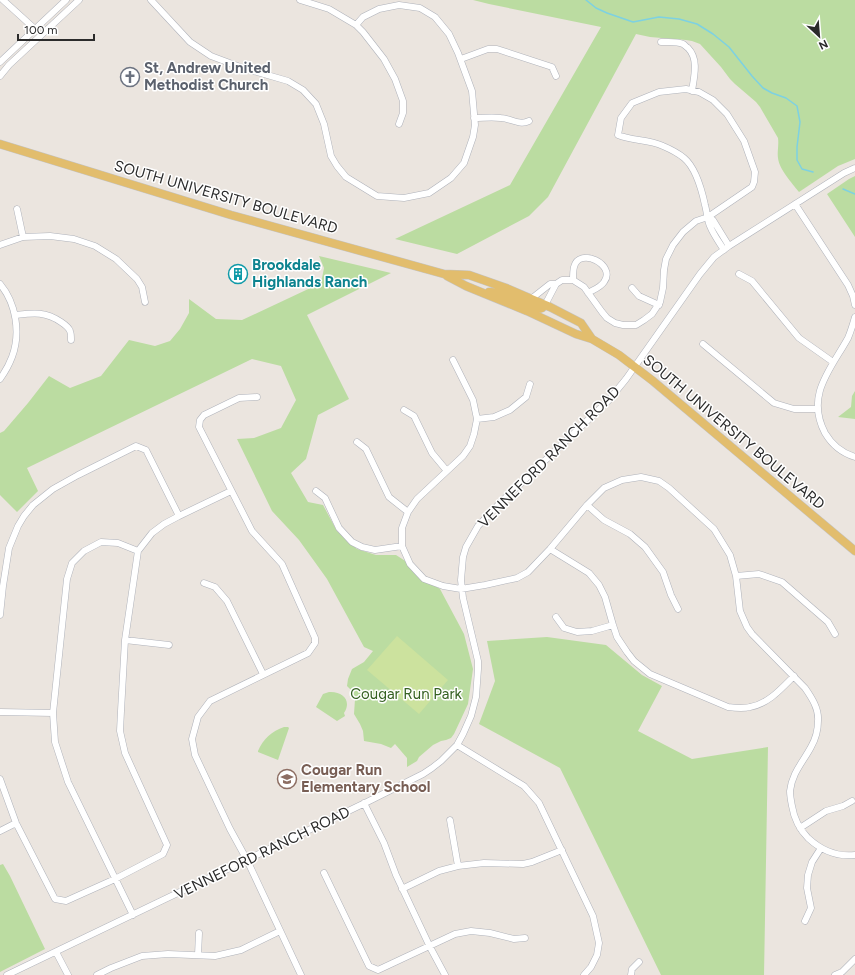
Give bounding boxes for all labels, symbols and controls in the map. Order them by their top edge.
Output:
scale bar [18,16,94,42]
north arrow [799,16,839,56]
text: 100 m [24,23,58,37]
text: N [816,37,830,52]
place label: St, Andrew United Methodist Church [144,59,271,94]
church icon: St, Andrew United Methodist Church [119,66,141,88]
street label: SOUTH UNIVERSITY BOULEVARD [112,156,340,238]
place label: Brookdale Highlands Ranch [252,256,367,291]
building icon: Brookdale Highlands Ranch [227,263,249,285]
street label: SOUTH UNIVERSITY BOULEVARD [640,351,828,513]
street label: VENNEFORD RANCH ROAD [474,382,624,532]
park label: Cougar Run Park [350,685,462,703]
place label: Cougar Run Elementary School [301,761,431,796]
school or university icon: Cougar Run Elementary School [276,768,298,790]
street label: VENNEFORD RANCH ROAD [171,803,353,903]

